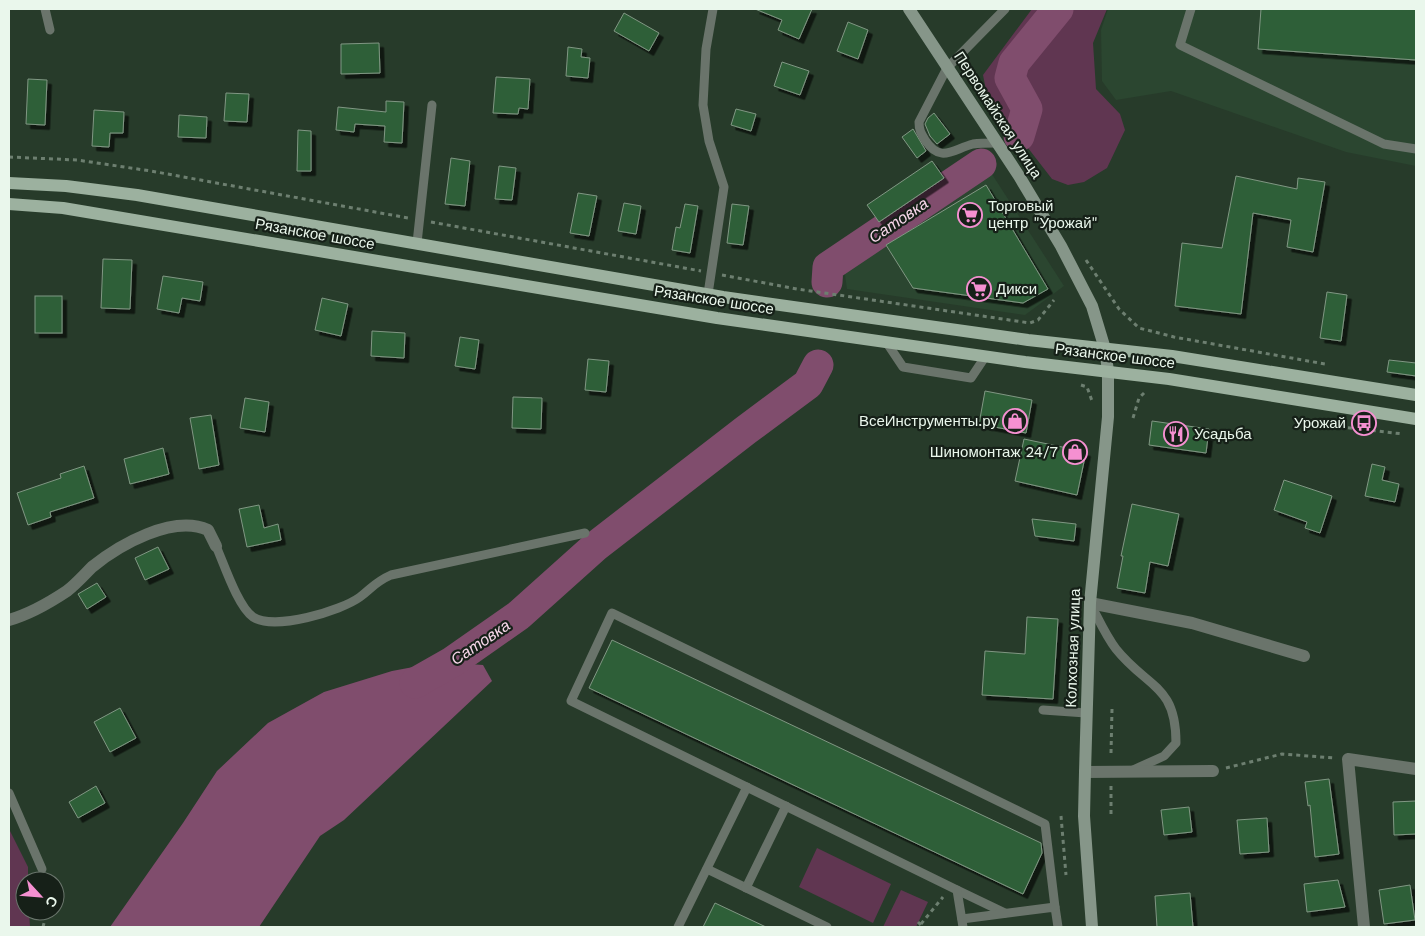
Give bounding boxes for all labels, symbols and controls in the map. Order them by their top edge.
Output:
street label: Первомайская улица [950,48,1046,182]
water label: Сатовка [865,194,932,247]
place label: Торговый центр "Урожай" [988,197,1098,232]
supermarket icon: Торговый центр "Урожай" [957,202,983,228]
street label: Рязанское шоссе [254,215,376,253]
supermarket icon: Дикси [966,276,992,302]
place label: Дикси [996,280,1037,298]
street label: Рязанское шоссе [653,282,775,318]
street label: Рязанское шоссе [1054,340,1176,372]
shop icon: ВсеИнструменты.ру [1002,408,1028,434]
bus stop icon: Урожай [1351,410,1377,436]
place label: ВсеИнструменты.ру [859,412,998,430]
place label: Урожай [1294,414,1346,432]
restaurant icon: Усадьба [1163,421,1189,447]
place label: Усадьба [1194,425,1252,443]
shop icon: Шиномонтаж 24/7 [1062,439,1088,465]
place label: Шиномонтаж 24/7 [930,443,1058,461]
street label: Колхозная улица [1062,588,1084,708]
water label: Сатовка [447,616,514,669]
north arrow [15,871,65,921]
text: С [42,894,61,910]

